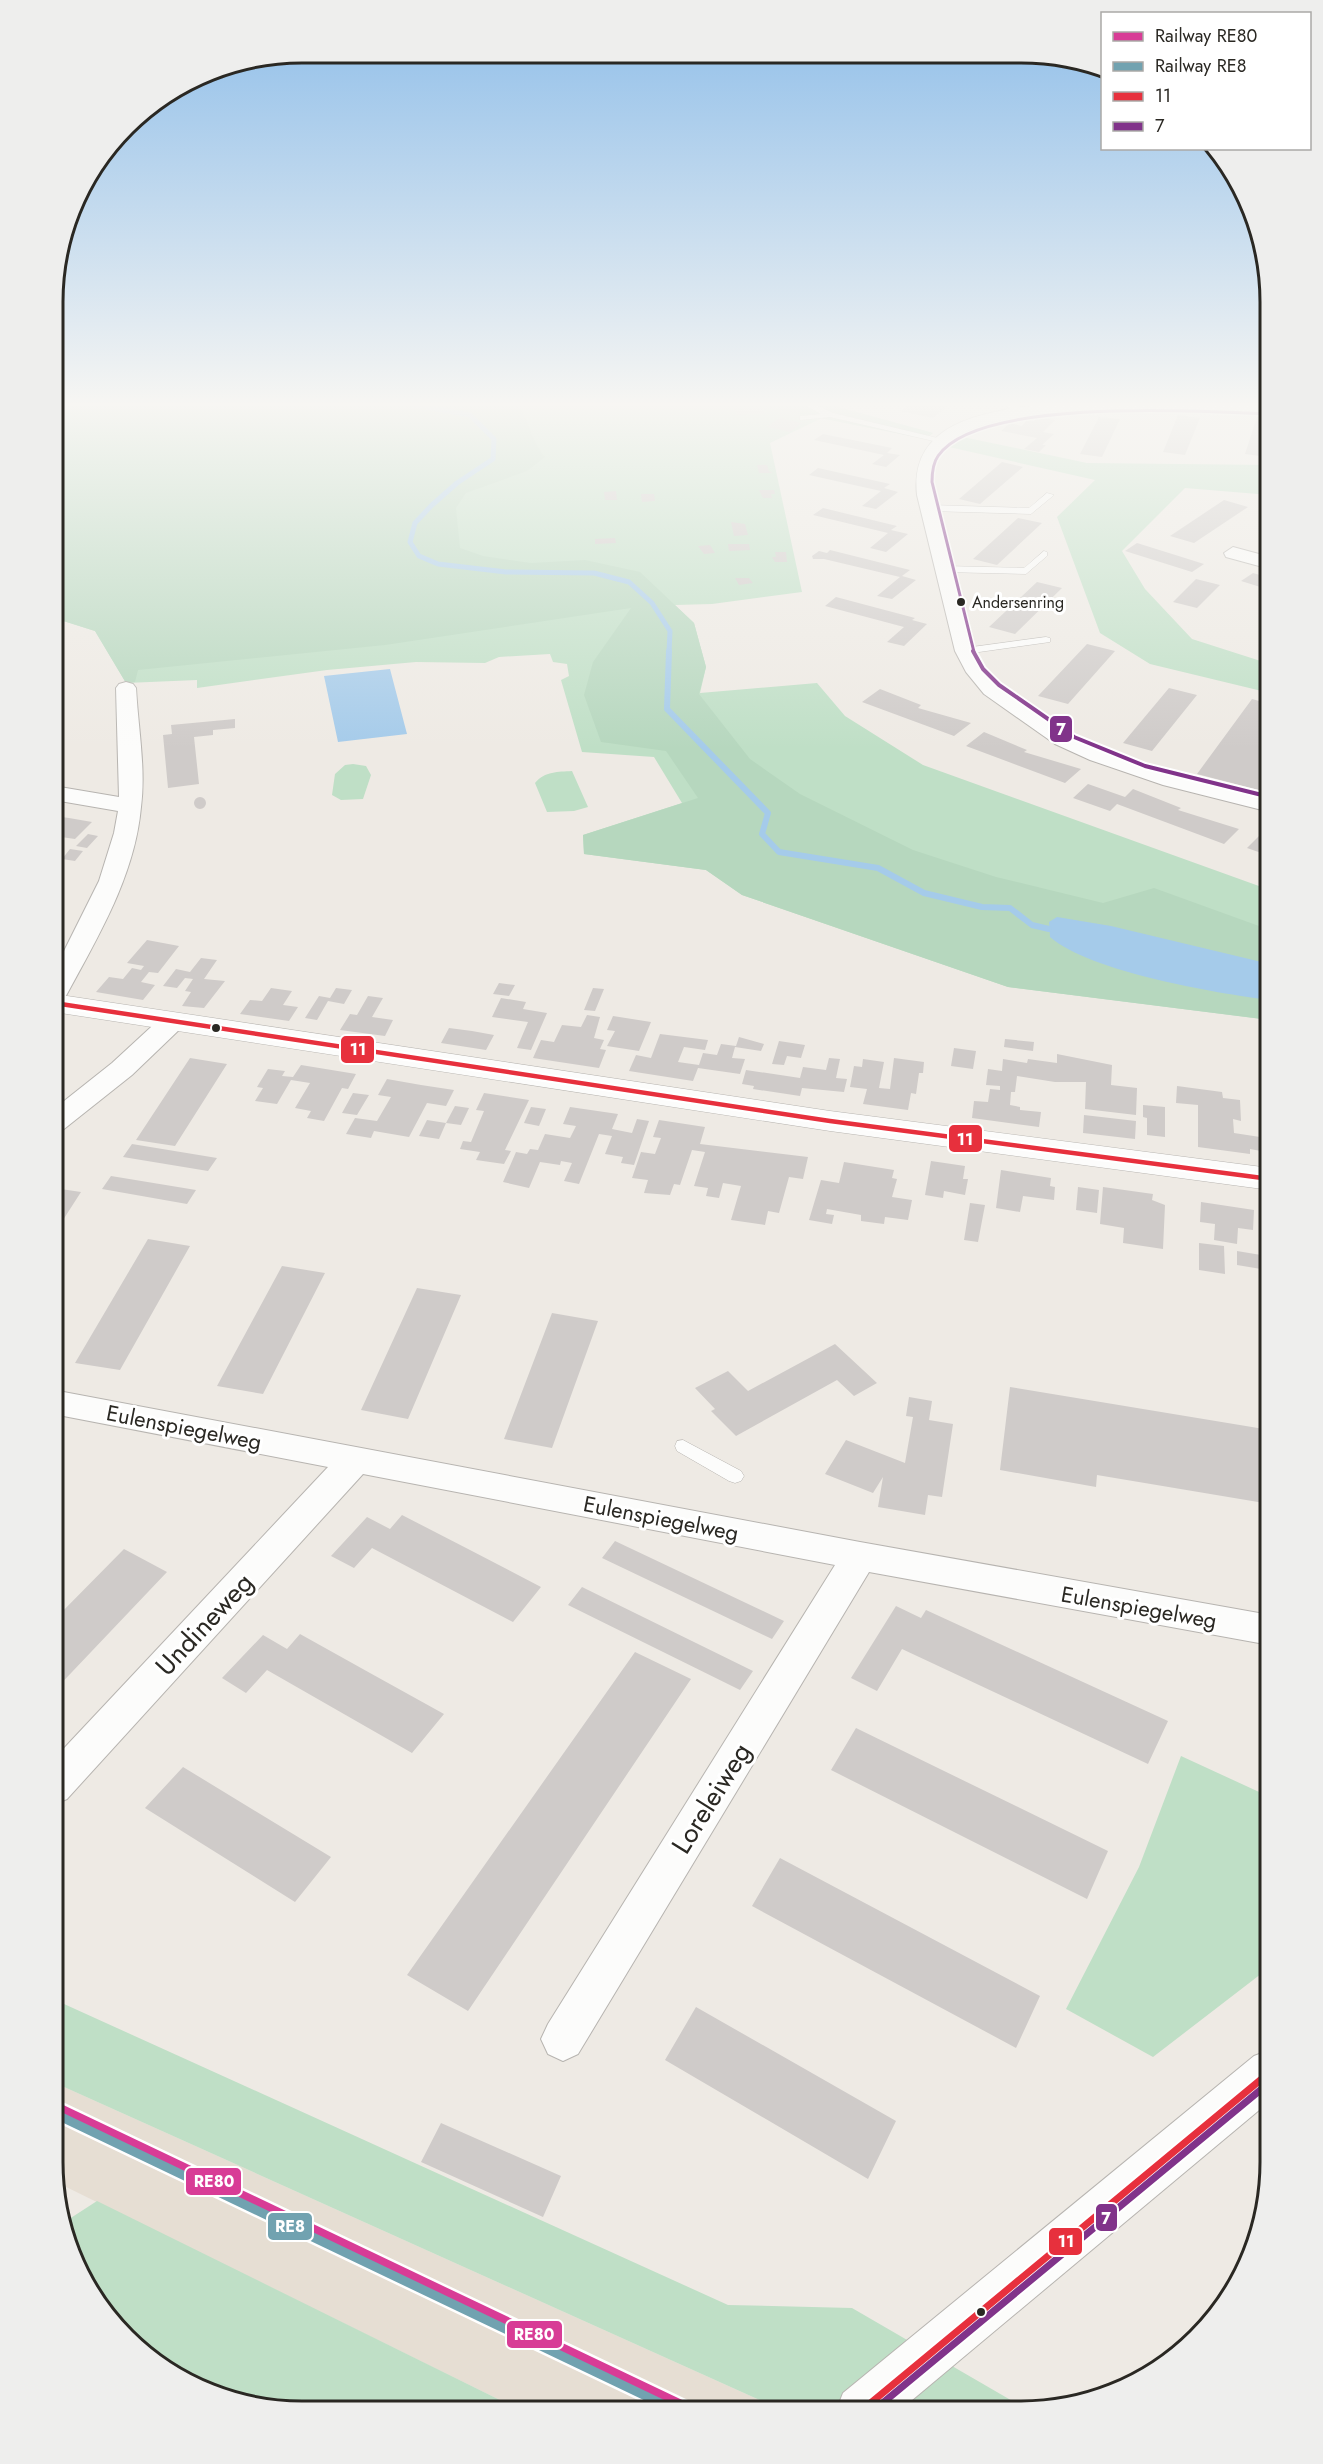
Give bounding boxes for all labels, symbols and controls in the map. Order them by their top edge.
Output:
legend [1101,12,1311,150]
text: Railway RE80 [1155,23,1257,49]
text: Railway RE8 [1155,53,1247,79]
text: 11 [1155,83,1171,109]
text: 7 [1155,113,1165,139]
place label: Andersenring [972,591,1064,614]
marker: Andersenring [955,596,967,608]
line badge: 7 [1049,715,1073,743]
text: 7 [1056,718,1066,741]
unlabelled marker [210,1022,222,1034]
line badge: 11 [340,1035,375,1064]
text: 11 [350,1038,366,1061]
line badge: 11 [948,1124,983,1153]
text: 11 [957,1128,973,1151]
street label: Eulenspiegelweg [104,1396,264,1458]
street label: Eulenspiegelweg [581,1487,741,1549]
street label: Undineweg [146,1564,262,1684]
street label: Eulenspiegelweg [1059,1578,1219,1636]
street label: Loreleiweg [662,1735,760,1861]
line badge: RE80 [185,2167,242,2196]
text: RE80 [194,2170,234,2193]
line badge: 7 [1095,2203,1118,2232]
text: 7 [1101,2207,1111,2230]
line badge: RE8 [267,2212,313,2241]
text: RE8 [275,2215,305,2238]
line badge: 11 [1048,2227,1083,2256]
text: 11 [1058,2230,1074,2253]
unlabelled marker [975,2306,987,2318]
line badge: RE80 [506,2320,563,2349]
text: RE80 [514,2323,554,2346]

